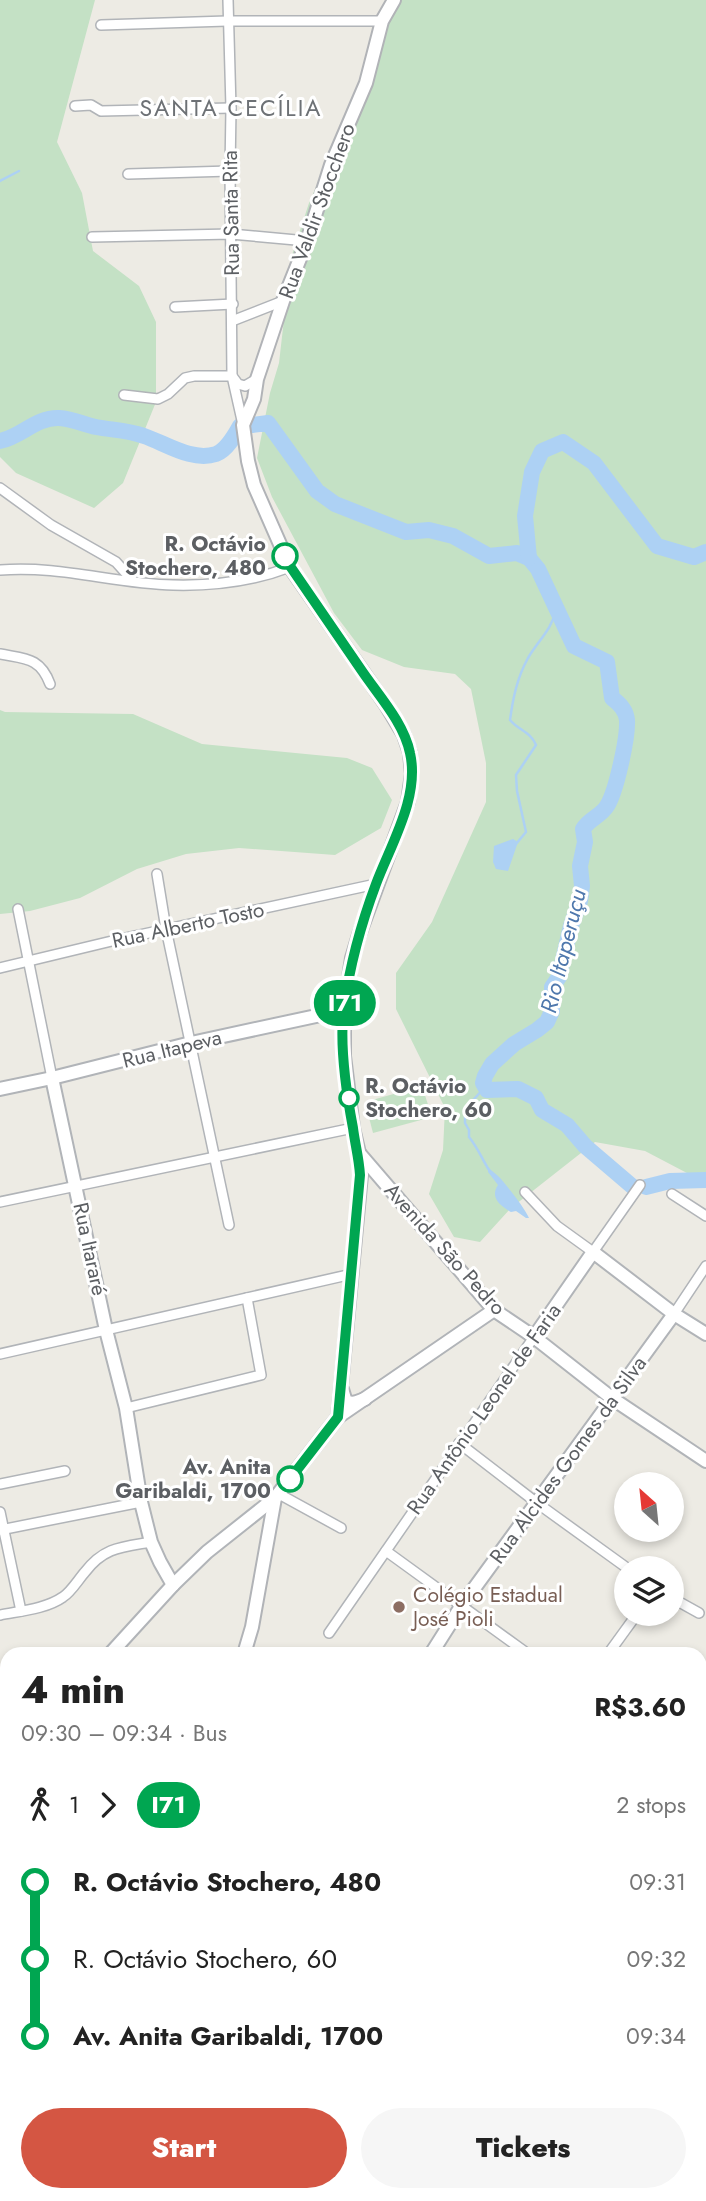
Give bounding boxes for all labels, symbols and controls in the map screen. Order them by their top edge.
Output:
district label: SANTA CECÍLIA [139,91,323,125]
street label: Rua Valdir Stocchero [271,119,363,303]
street label: Rua Santa Rita [215,150,247,276]
place label: R. Octávio Stochero, 480 [125,529,266,583]
marker: R. Octávio Stochero, 480 [272,543,298,569]
water label: Rio Itaperuçu [531,885,595,1017]
street label: Rua Alberto Tosto [109,894,267,956]
line badge: I71 [305,980,385,1026]
text: I71 [328,985,362,1020]
street label: Rua Itapeva [119,1022,225,1076]
place label: R. Octávio Stochero, 60 [365,1071,492,1125]
marker: R. Octávio Stochero, 60 [339,1088,359,1108]
street label: Avenida São Pedro [377,1176,513,1322]
street label: Rua Itararé [66,1200,115,1299]
street label: Rua Antônio Leonel de Faria [400,1297,568,1521]
street label: Rua Alcides Gomes da Silva [482,1350,654,1570]
place label: Av. Anita Garibaldi, 1700 [115,1452,271,1506]
marker: Av. Anita Garibaldi, 1700 [277,1466,303,1492]
north arrow [614,1472,684,1542]
map controls [614,1472,684,1626]
button: layers [614,1556,684,1626]
place label: Colégio Estadual José Pioli [410,1580,563,1634]
marker: Colégio Estadual José Pioli [391,1599,407,1615]
text: 4 min [21,1662,125,1717]
text: R$3.60 [594,1688,686,1726]
text: 09:30 – 09:34 · Bus [21,1716,227,1750]
icon: walk [21,1786,59,1824]
icon: forward [89,1786,127,1824]
text: I71 [151,1787,186,1822]
text: 1 [69,1788,79,1822]
text: 2 stops [616,1788,686,1822]
text: R. Octávio Stochero, 480 [73,1863,381,1901]
text: 09:31 [629,1865,686,1899]
text: R. Octávio Stochero, 60 [73,1940,337,1978]
text: 09:32 [626,1942,686,1976]
text: Av. Anita Garibaldi, 1700 [73,2017,383,2055]
text: 09:34 [626,2019,686,2053]
button: Start [21,2108,347,2188]
button: Tickets [361,2108,686,2188]

